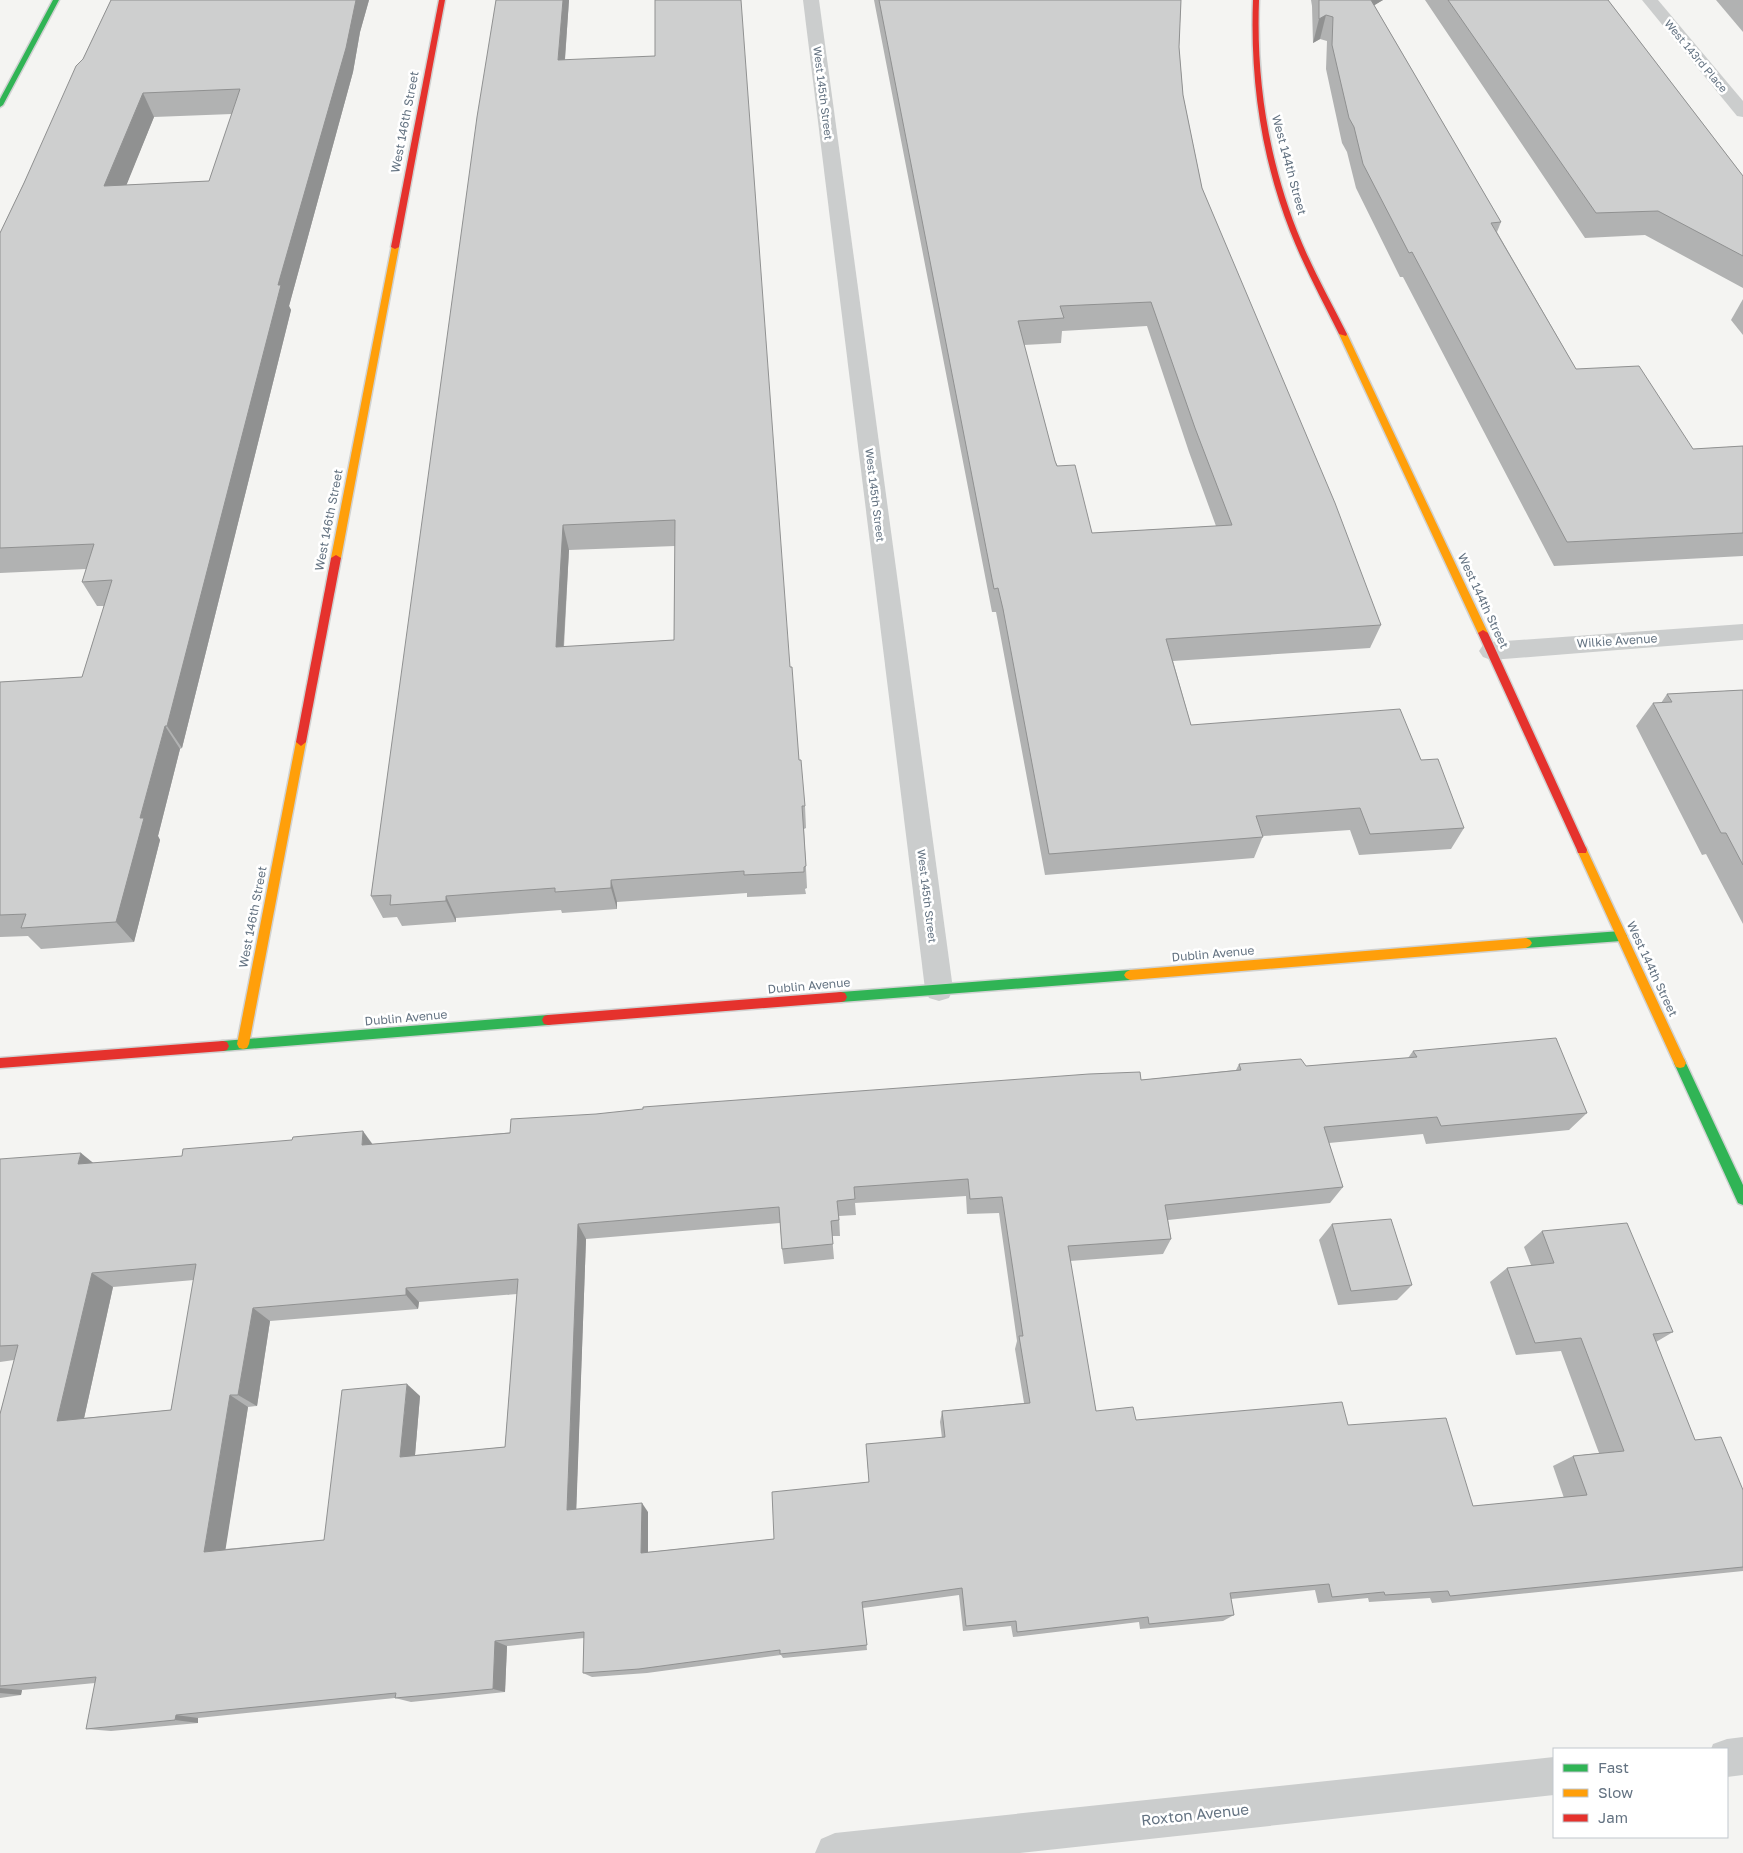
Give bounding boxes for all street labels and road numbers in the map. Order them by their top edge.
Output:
street label: West 143rd Place [1662,17,1731,95]
street label: West 145th Street [811,45,836,141]
street label: West 146th Street [387,70,422,174]
street label: West 144th Street [1269,113,1310,217]
street label: West 145th Street [863,447,888,543]
street label: West 146th Street [311,468,346,572]
street label: West 144th Street [1455,551,1512,651]
street label: Wilkie Avenue [1576,630,1658,651]
street label: West 145th Street [915,848,940,944]
street label: West 146th Street [235,865,270,969]
street label: West 144th Street [1624,919,1681,1019]
street label: Dublin Avenue [1171,942,1255,965]
street label: Dublin Avenue [767,974,851,997]
street label: Dublin Avenue [364,1006,448,1029]
street label: Roxton Avenue [1140,1799,1250,1829]

